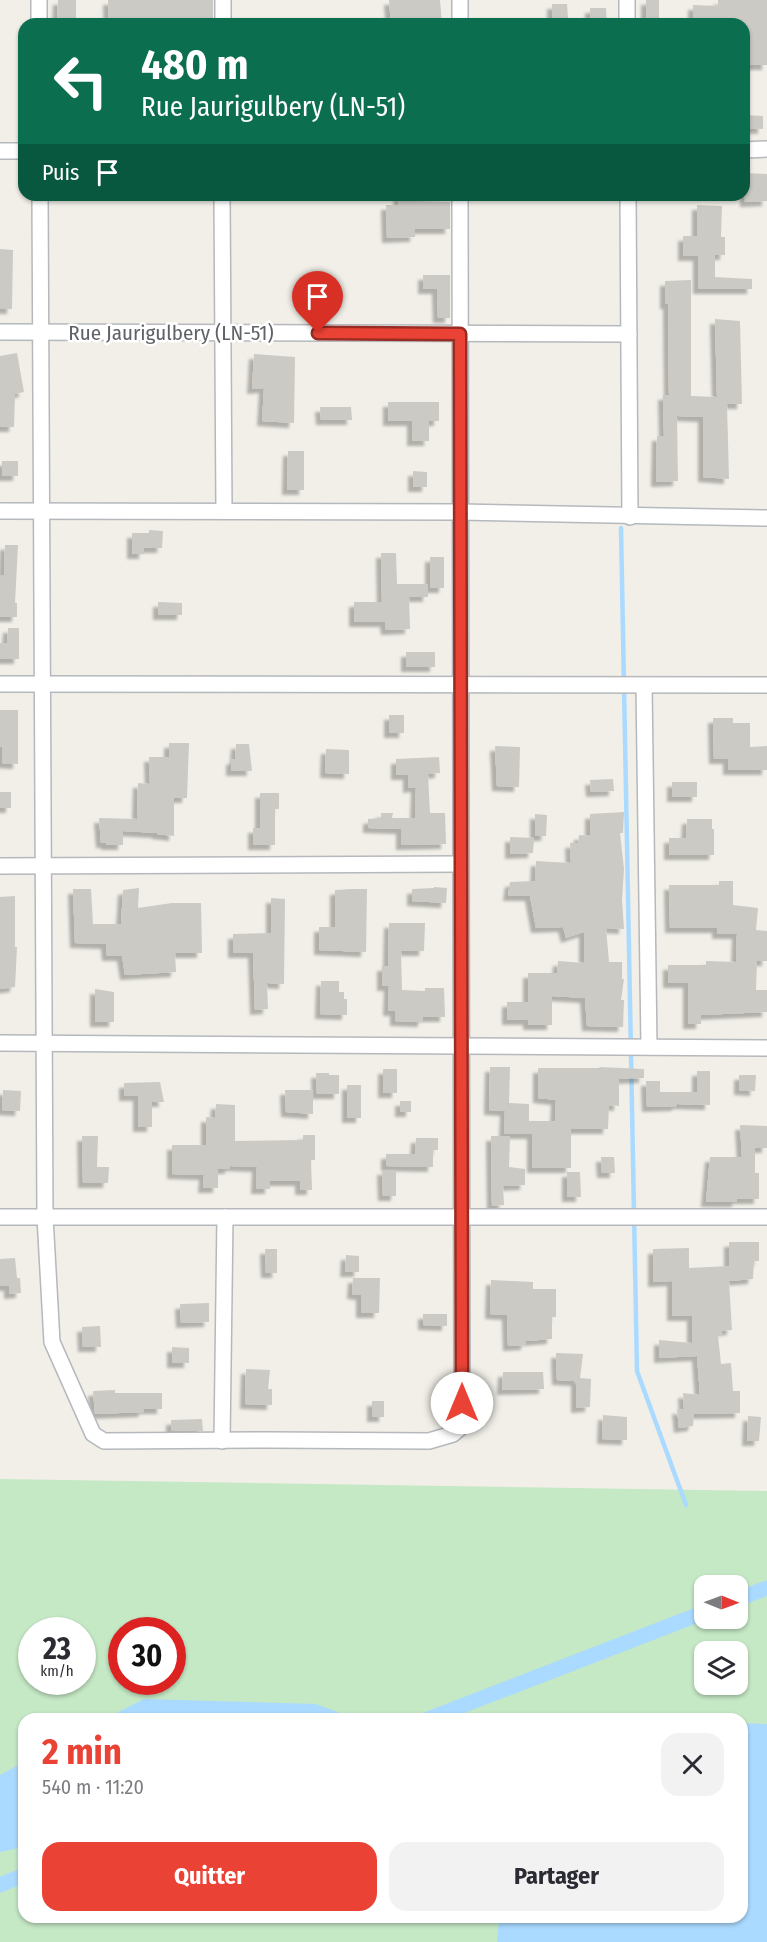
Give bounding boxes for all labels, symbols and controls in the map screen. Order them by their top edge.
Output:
text: 480 m [141,40,248,90]
icon: left [42,42,120,120]
text: Rue Jaurigulbery (LN-51) [141,91,405,123]
icon: arrive [91,156,124,189]
text: Puis [42,159,79,186]
pin [292,271,343,333]
icon: arrive [301,280,334,313]
street label: Rue Jaurigulbery (LN-51) [68,320,274,346]
position arrow [430,1371,494,1435]
north arrow [694,1575,748,1629]
map controls [694,1575,748,1695]
speed limit sign: 30 [108,1617,186,1695]
text: 23 [43,1631,71,1667]
button: layers [694,1641,748,1695]
text: km/h [40,1662,74,1680]
text: 2 min [42,1730,122,1774]
button: close [661,1733,724,1796]
text: 540 m · 11:20 [42,1775,144,1799]
button: Quitter [42,1842,377,1911]
button: Partager [389,1842,724,1911]

